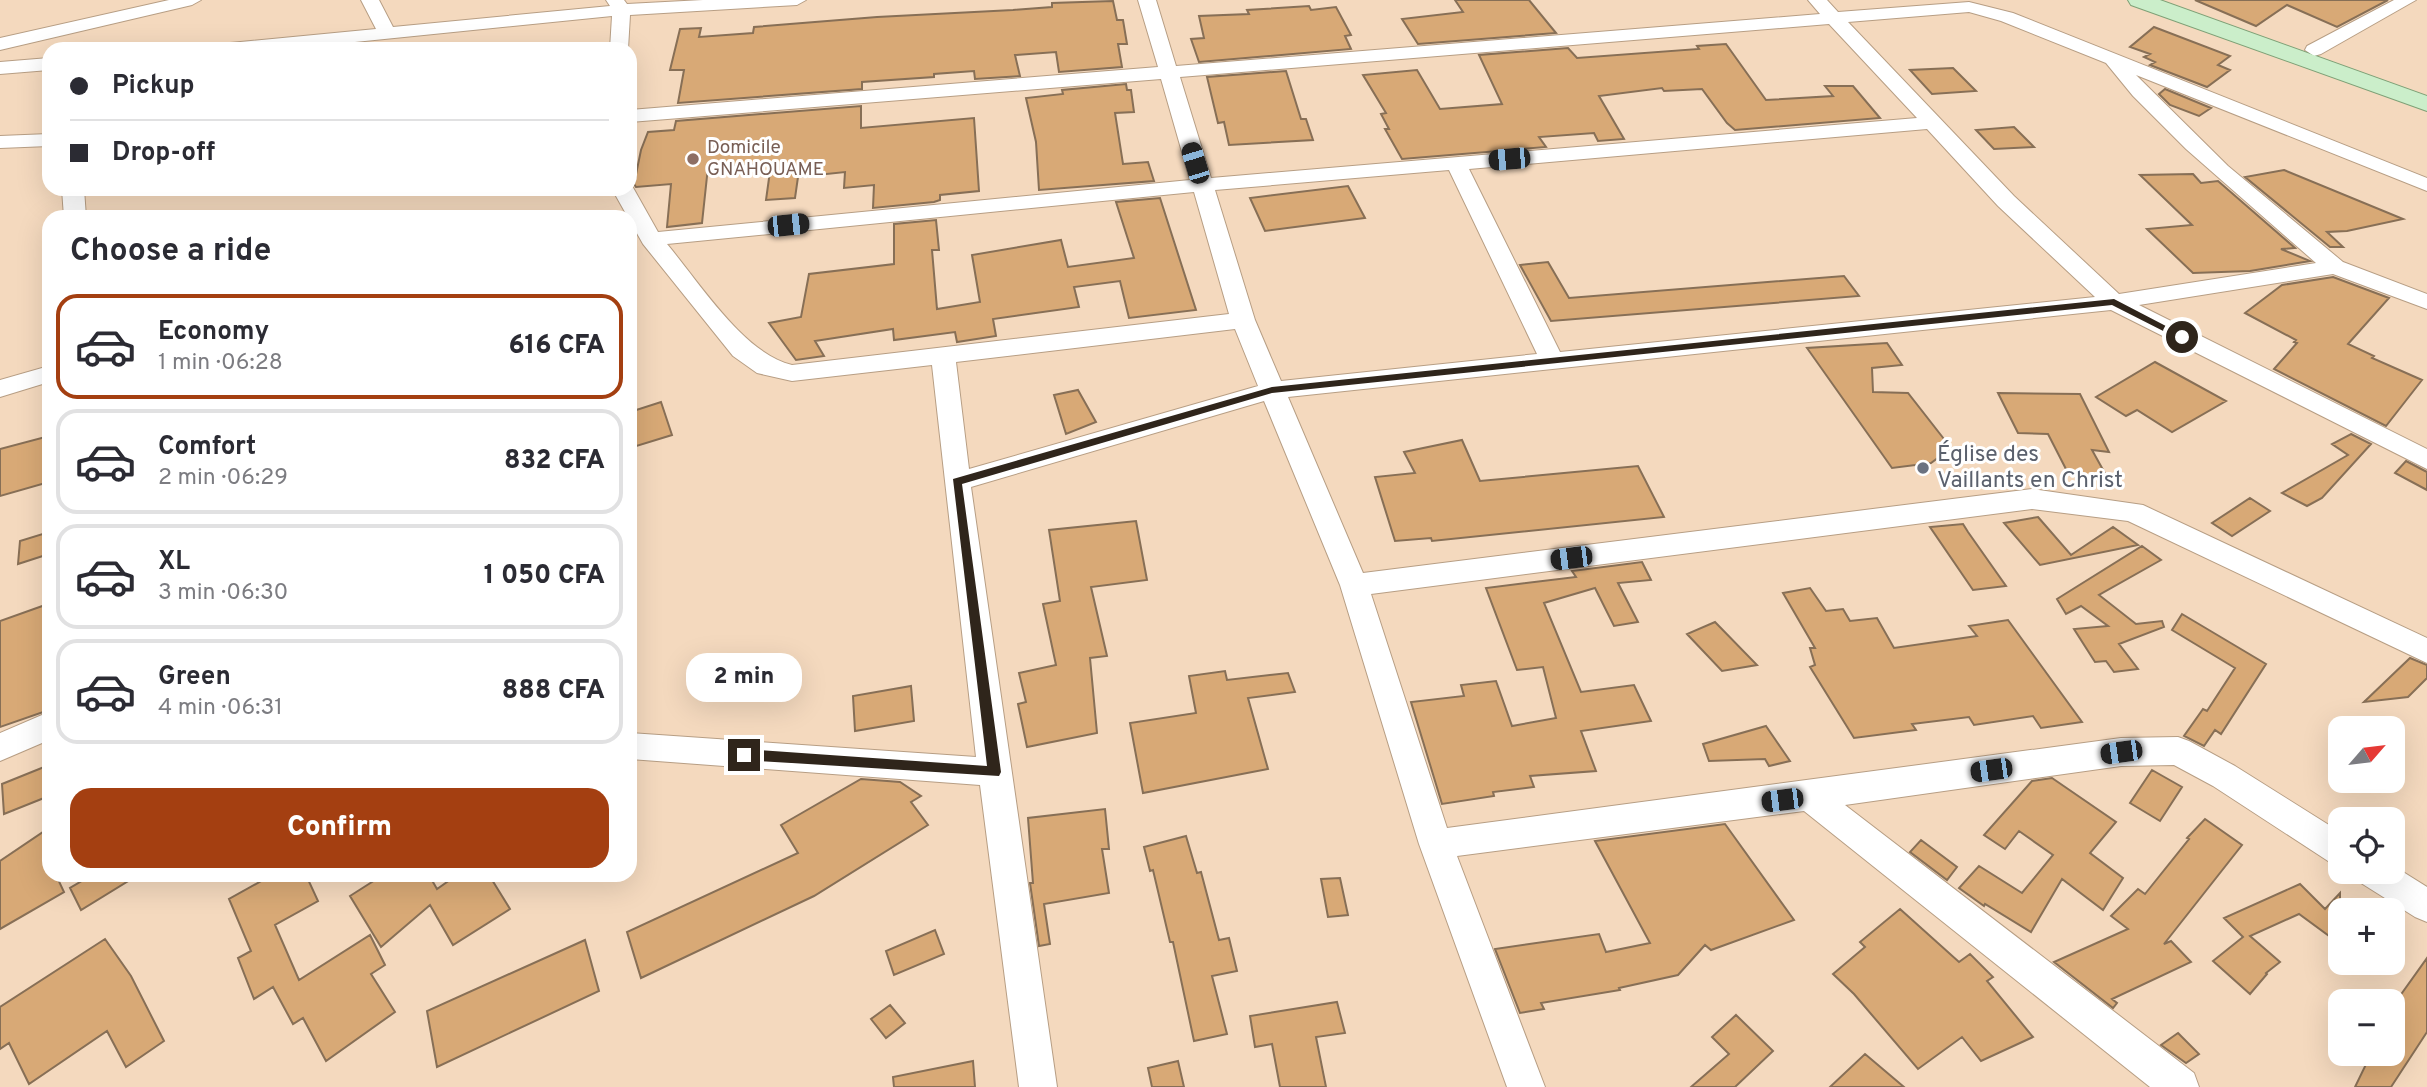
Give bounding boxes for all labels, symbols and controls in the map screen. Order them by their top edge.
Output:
text: Pickup [112,70,195,103]
place label: Domicile GNAHOUAME [707,136,824,182]
text: Drop-off [112,137,215,170]
car [1179,140,1212,186]
car [1488,147,1531,171]
marker: Domicile GNAHOUAME [685,151,701,167]
car [767,212,810,238]
text: Choose a ride [70,232,271,272]
icon: car [74,315,137,378]
text: Economy [158,316,269,349]
route start [2166,321,2198,353]
text: 616 CFA [508,330,605,363]
text: 1 min · 06:28 [158,349,283,378]
icon: car [74,430,137,493]
text: Comfort [158,431,256,464]
place label: Église des Vaillants en Christ [1937,440,2123,496]
text: 832 CFA [504,445,605,478]
marker: Église des Vaillants en Christ [1915,460,1931,476]
text: 2 min · 06:29 [158,464,288,493]
icon: car [74,545,137,608]
car [1549,545,1594,571]
text: XL [158,546,190,579]
text: 1 050 CFA [484,560,605,593]
text: 3 min · 06:30 [158,579,288,608]
callout: 2 min [686,654,802,702]
icon: car [74,660,137,723]
text: Green [158,661,231,694]
text: 2 min [714,663,774,692]
text: 888 CFA [502,675,605,708]
text: 4 min · 06:31 [158,694,283,723]
north arrow [2328,716,2404,793]
map controls [2328,716,2405,1066]
route end [728,739,760,771]
car [2099,739,2144,765]
car [1969,757,2014,783]
car [1760,787,1805,813]
button: Confirm [70,788,609,868]
button: locate [2328,807,2405,884]
button: + [2328,898,2405,975]
button: − [2328,989,2405,1066]

